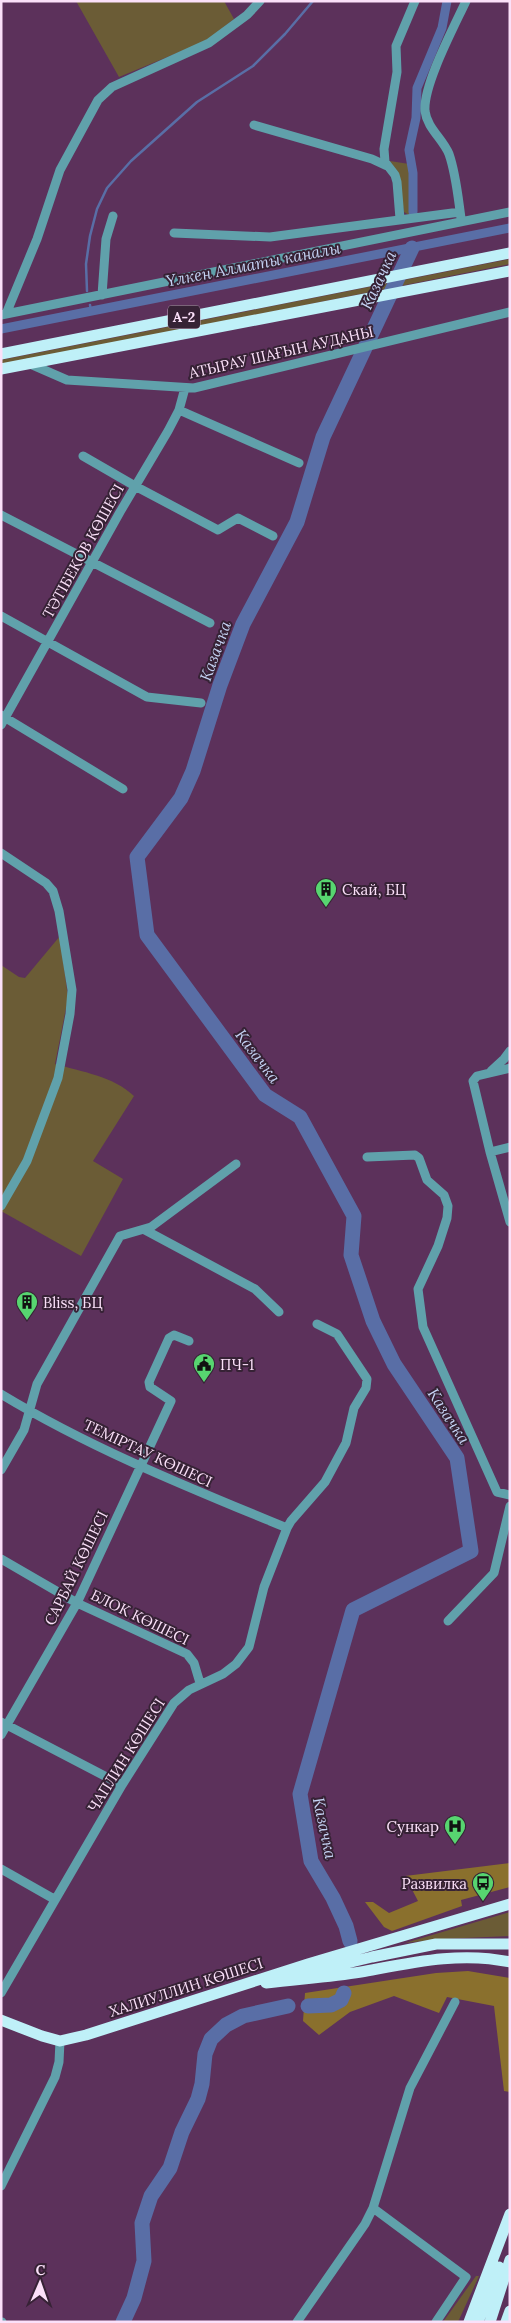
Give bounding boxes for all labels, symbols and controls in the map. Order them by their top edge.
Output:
water label: Үлкен Алматы каналы [164,237,343,291]
water label: Казачка [356,247,400,312]
road number: A-2 [168,306,200,328]
street label: АТЫРАУ ШАҒЫН АУДАНЫ [186,321,375,383]
street label: ТӘТІБЕКОВ КӨШЕСІ [38,481,128,621]
water label: Казачка [195,618,235,684]
building icon: Скай, БЦ [314,877,338,908]
place label: Скай, БЦ [342,880,406,899]
water label: Казачка [231,1025,285,1087]
building icon: Bliss, БЦ [15,1290,39,1321]
place label: Bliss, БЦ [43,1293,103,1312]
public building icon: ПЧ-1 [192,1352,216,1383]
place label: ПЧ-1 [220,1355,254,1374]
water label: Казачка [424,1384,474,1448]
street label: ТЕМІРТАУ КӨШЕСІ [80,1415,216,1491]
street label: САРБАЙ КӨШЕСІ [40,1508,112,1628]
street label: БЛОК КӨШЕСІ [88,1585,192,1649]
street label: ЧАПЛИН КӨШЕСІ [83,1694,169,1816]
water label: Казачка [309,1795,341,1861]
hospital icon: Сункар [443,1814,467,1845]
place label: Сункар [387,1817,439,1836]
bus stop icon: Развилка [471,1871,495,1902]
place label: Развилка [401,1874,467,1893]
street label: ХАЛИУЛЛИН КӨШЕСІ [107,1953,265,2021]
north arrow [15,2258,65,2308]
text: С [35,2261,46,2279]

